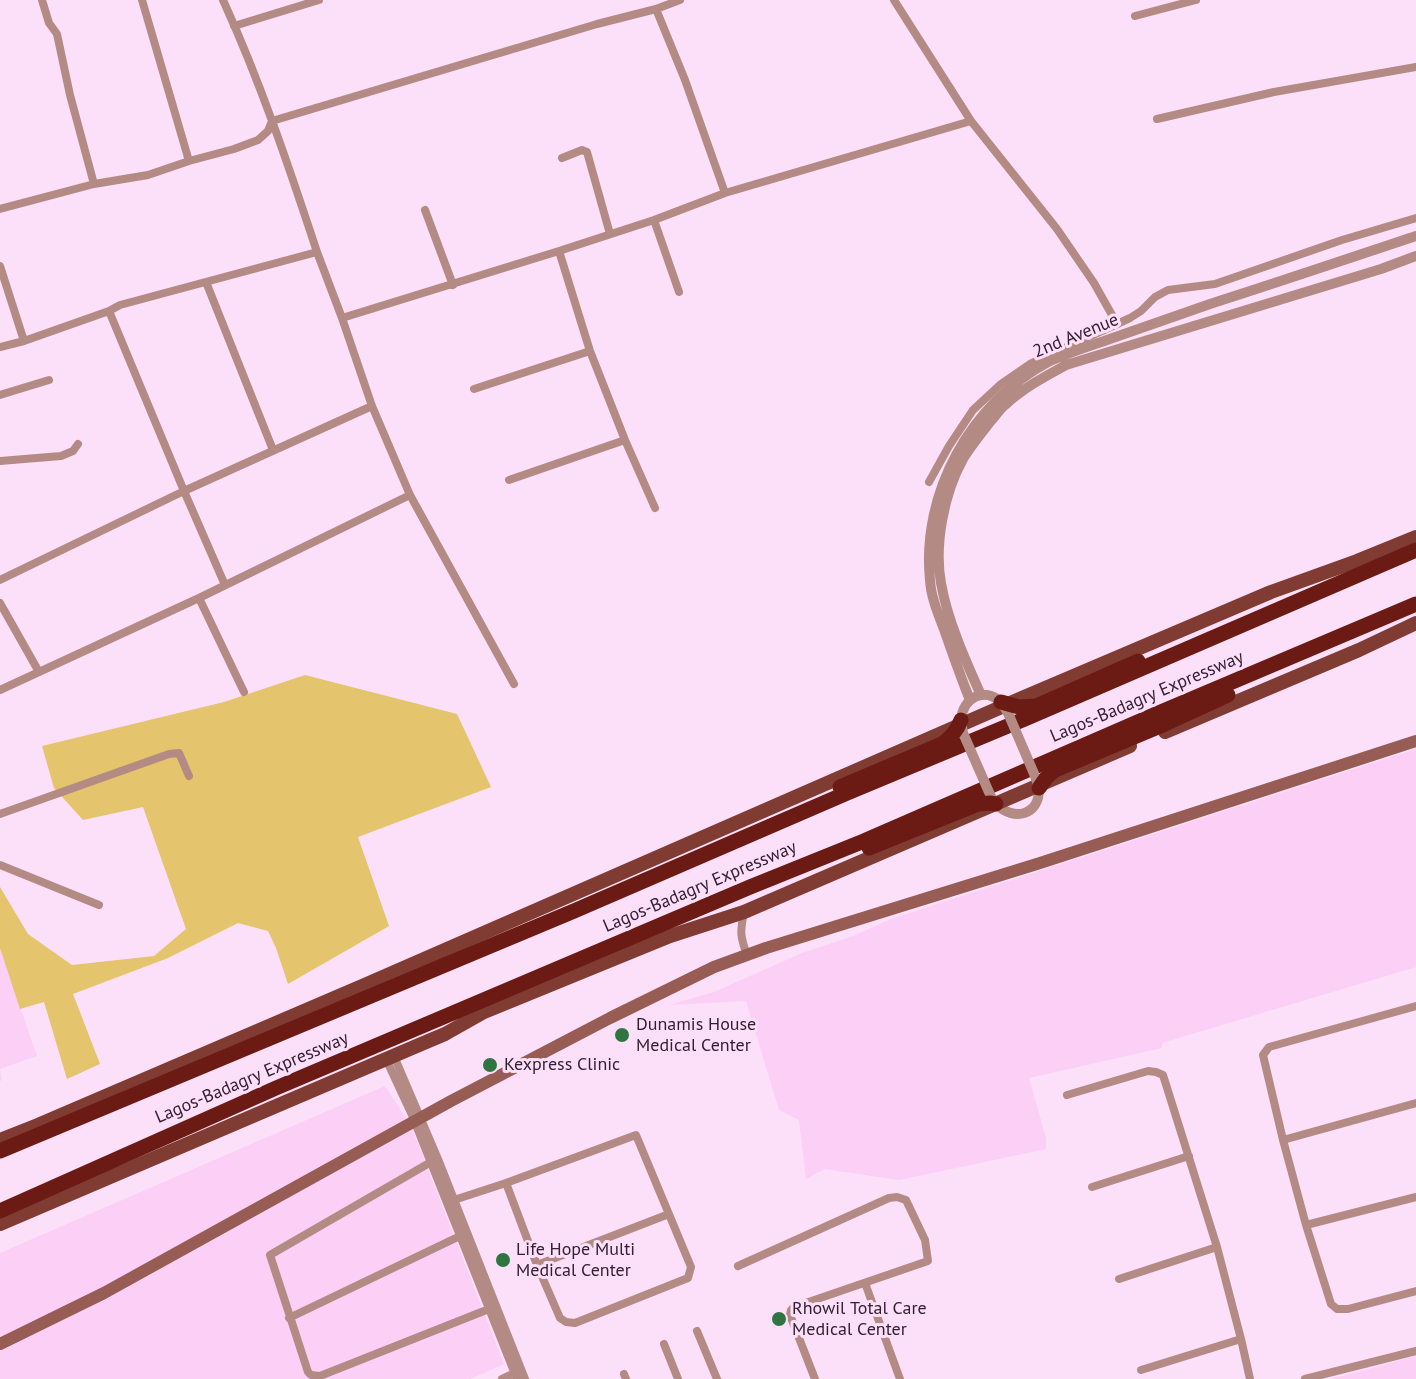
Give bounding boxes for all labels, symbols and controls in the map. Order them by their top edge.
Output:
street label: 2nd Avenue [1030,309,1122,363]
street label: Lagos-Badagry Expressway [1047,646,1247,748]
street label: Lagos-Badagry Expressway [600,836,800,938]
place label: Dunamis House Medical Center [636,1014,756,1056]
marker: Dunamis House Medical Center [613,1026,631,1044]
street label: Lagos-Badagry Expressway [152,1027,352,1129]
place label: Kexpress Clinic [504,1054,620,1076]
marker: Kexpress Clinic [481,1056,499,1074]
place label: Life Hope Multi Medical Center [516,1239,635,1282]
marker: Life Hope Multi Medical Center [494,1251,512,1269]
place label: Rhowil Total Care Medical Center [792,1298,927,1340]
marker: Rhowil Total Care Medical Center [770,1310,788,1328]

